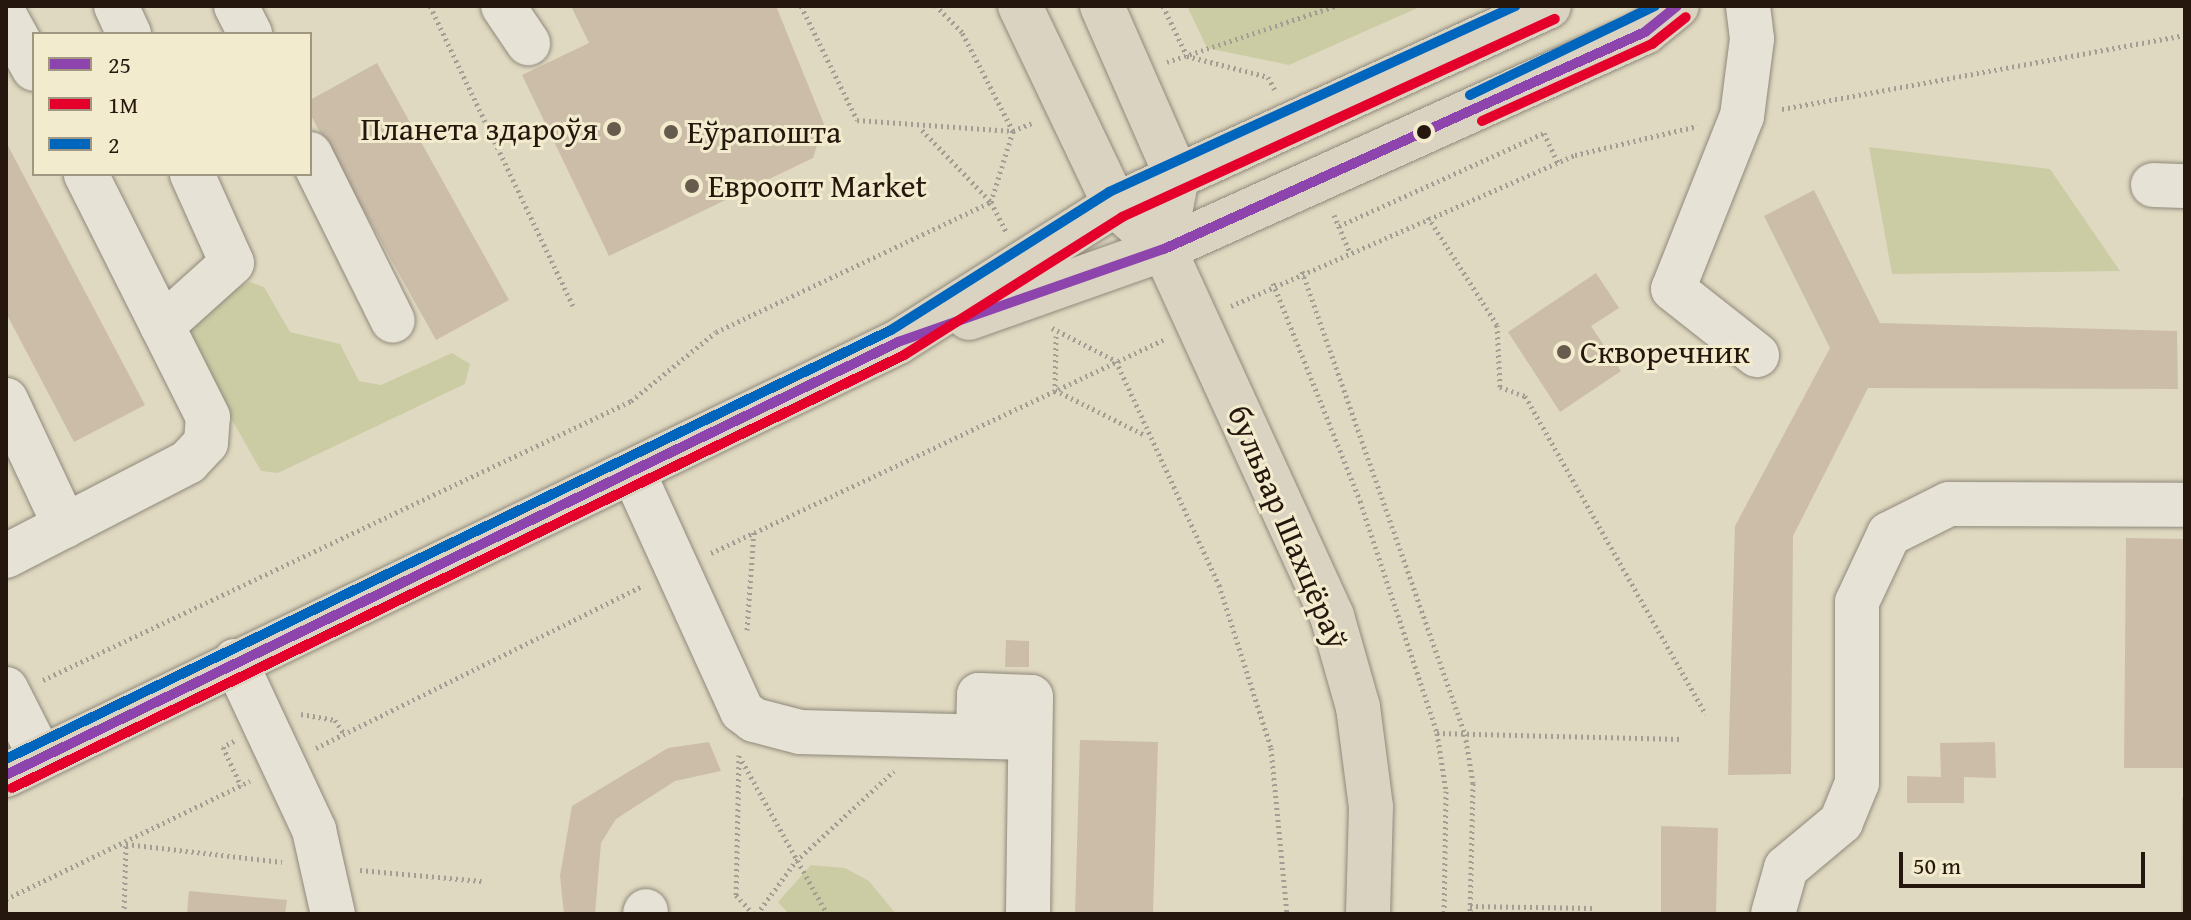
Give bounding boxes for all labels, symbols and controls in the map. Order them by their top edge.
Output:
legend [32,32,312,176]
text: 25 [108,47,131,82]
text: 1М [108,87,138,122]
place label: Планета здароўя [361,110,598,148]
place label: Еўрапошта [687,113,841,151]
marker: Планета здароўя [605,120,623,138]
marker: Еўрапошта [662,123,680,141]
unlabelled marker [1416,124,1432,140]
text: 2 [108,127,120,162]
place label: Евроопт Market [708,167,927,205]
marker: Евроопт Market [683,177,701,195]
place label: Скворечник [1580,333,1750,371]
marker: Скворечник [1555,343,1573,361]
street label: бульвар Шахцёраў [1219,399,1357,655]
scale bar [1903,836,2149,886]
text: 50 m [1913,848,1961,883]

